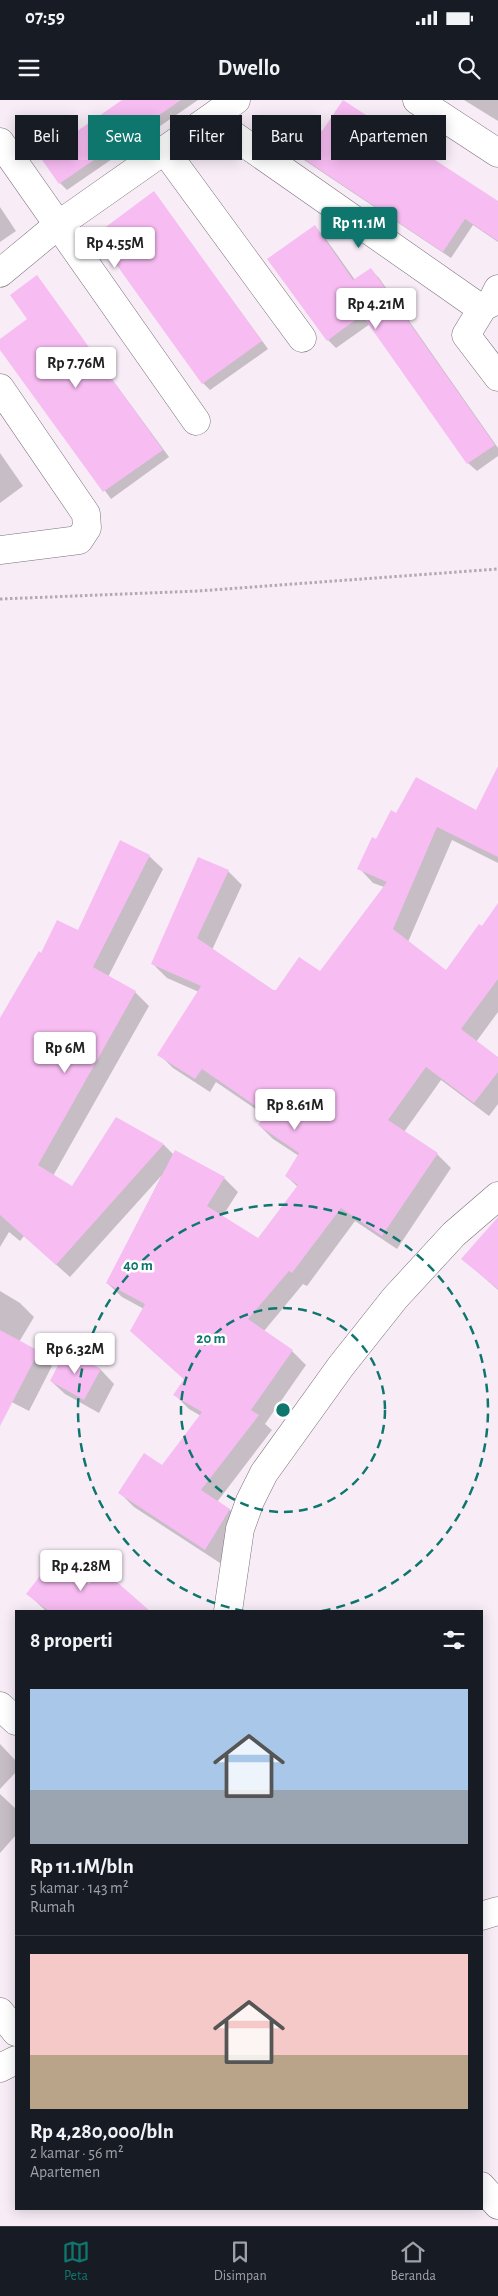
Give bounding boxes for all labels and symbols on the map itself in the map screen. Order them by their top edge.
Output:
pin: Rp 11.1M [307,206,411,249]
pin: Rp 4.55M [63,226,167,269]
pin: Rp 4.21M [324,288,428,330]
pin: Rp 7.76M [24,346,128,389]
pin: Rp 6M [30,1032,100,1074]
pin: Rp 8.61M [243,1088,347,1131]
text: 40 m [123,1258,153,1273]
text: 20 m [196,1331,226,1346]
pin: Rp 6.32M [23,1332,127,1375]
centre of rings [274,1401,292,1419]
pin: Rp 4.28M [29,1550,133,1592]

